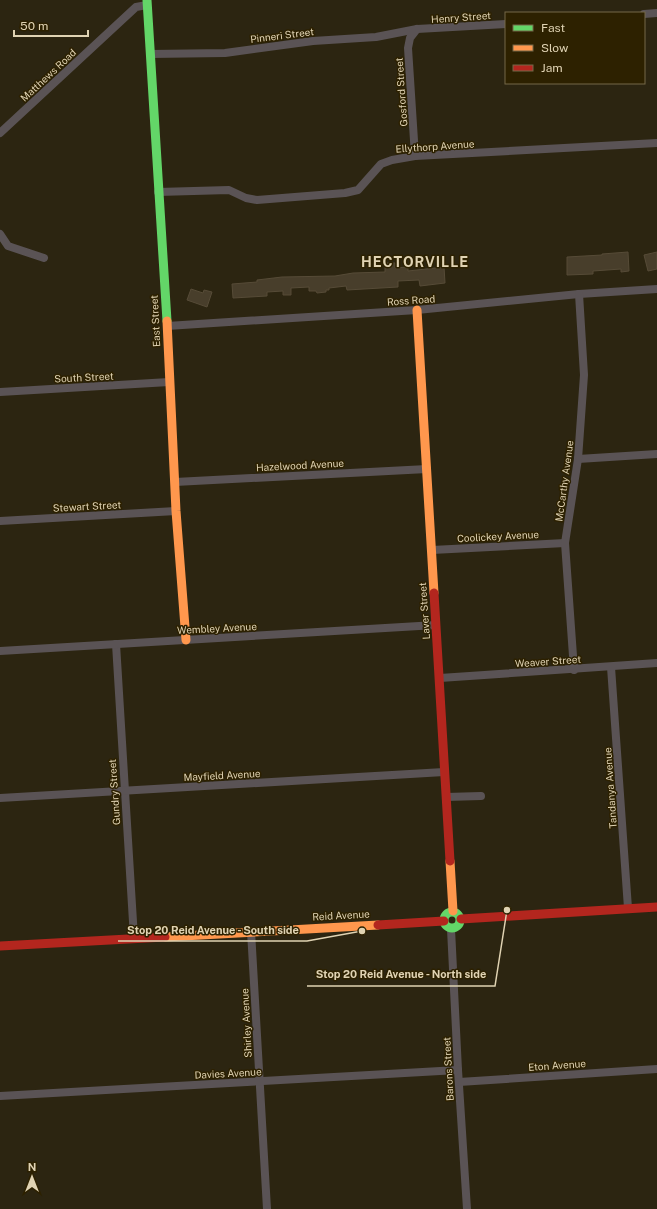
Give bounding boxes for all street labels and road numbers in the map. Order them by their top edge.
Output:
street label: Henry Street [431,9,491,25]
street label: Pinneri Street [249,25,315,45]
street label: Matthews Road [18,46,78,104]
street label: Gosford Street [393,57,409,127]
street label: Ellythorp Avenue [395,137,475,155]
street label: Ross Road [386,292,436,308]
street label: East Street [148,295,162,347]
street label: South Street [54,369,114,385]
street label: McCarthy Avenue [552,439,576,522]
street label: Hazelwood Avenue [256,457,345,473]
street label: Stewart Street [53,498,122,514]
street label: Coolickey Avenue [457,528,540,544]
street label: Laver Street [416,582,432,640]
street label: Wembley Avenue [177,620,258,636]
street label: Weaver Street [515,653,582,669]
street label: Tandanya Avenue [601,747,619,829]
street label: Gundry Street [106,759,122,825]
street label: Mayfield Avenue [183,767,261,783]
street label: Reid Avenue [312,907,370,922]
street label: Shirley Avenue [238,988,254,1058]
street label: Barons Street [440,1037,456,1101]
street label: Eton Avenue [528,1057,587,1073]
street label: Davies Avenue [194,1065,262,1081]

